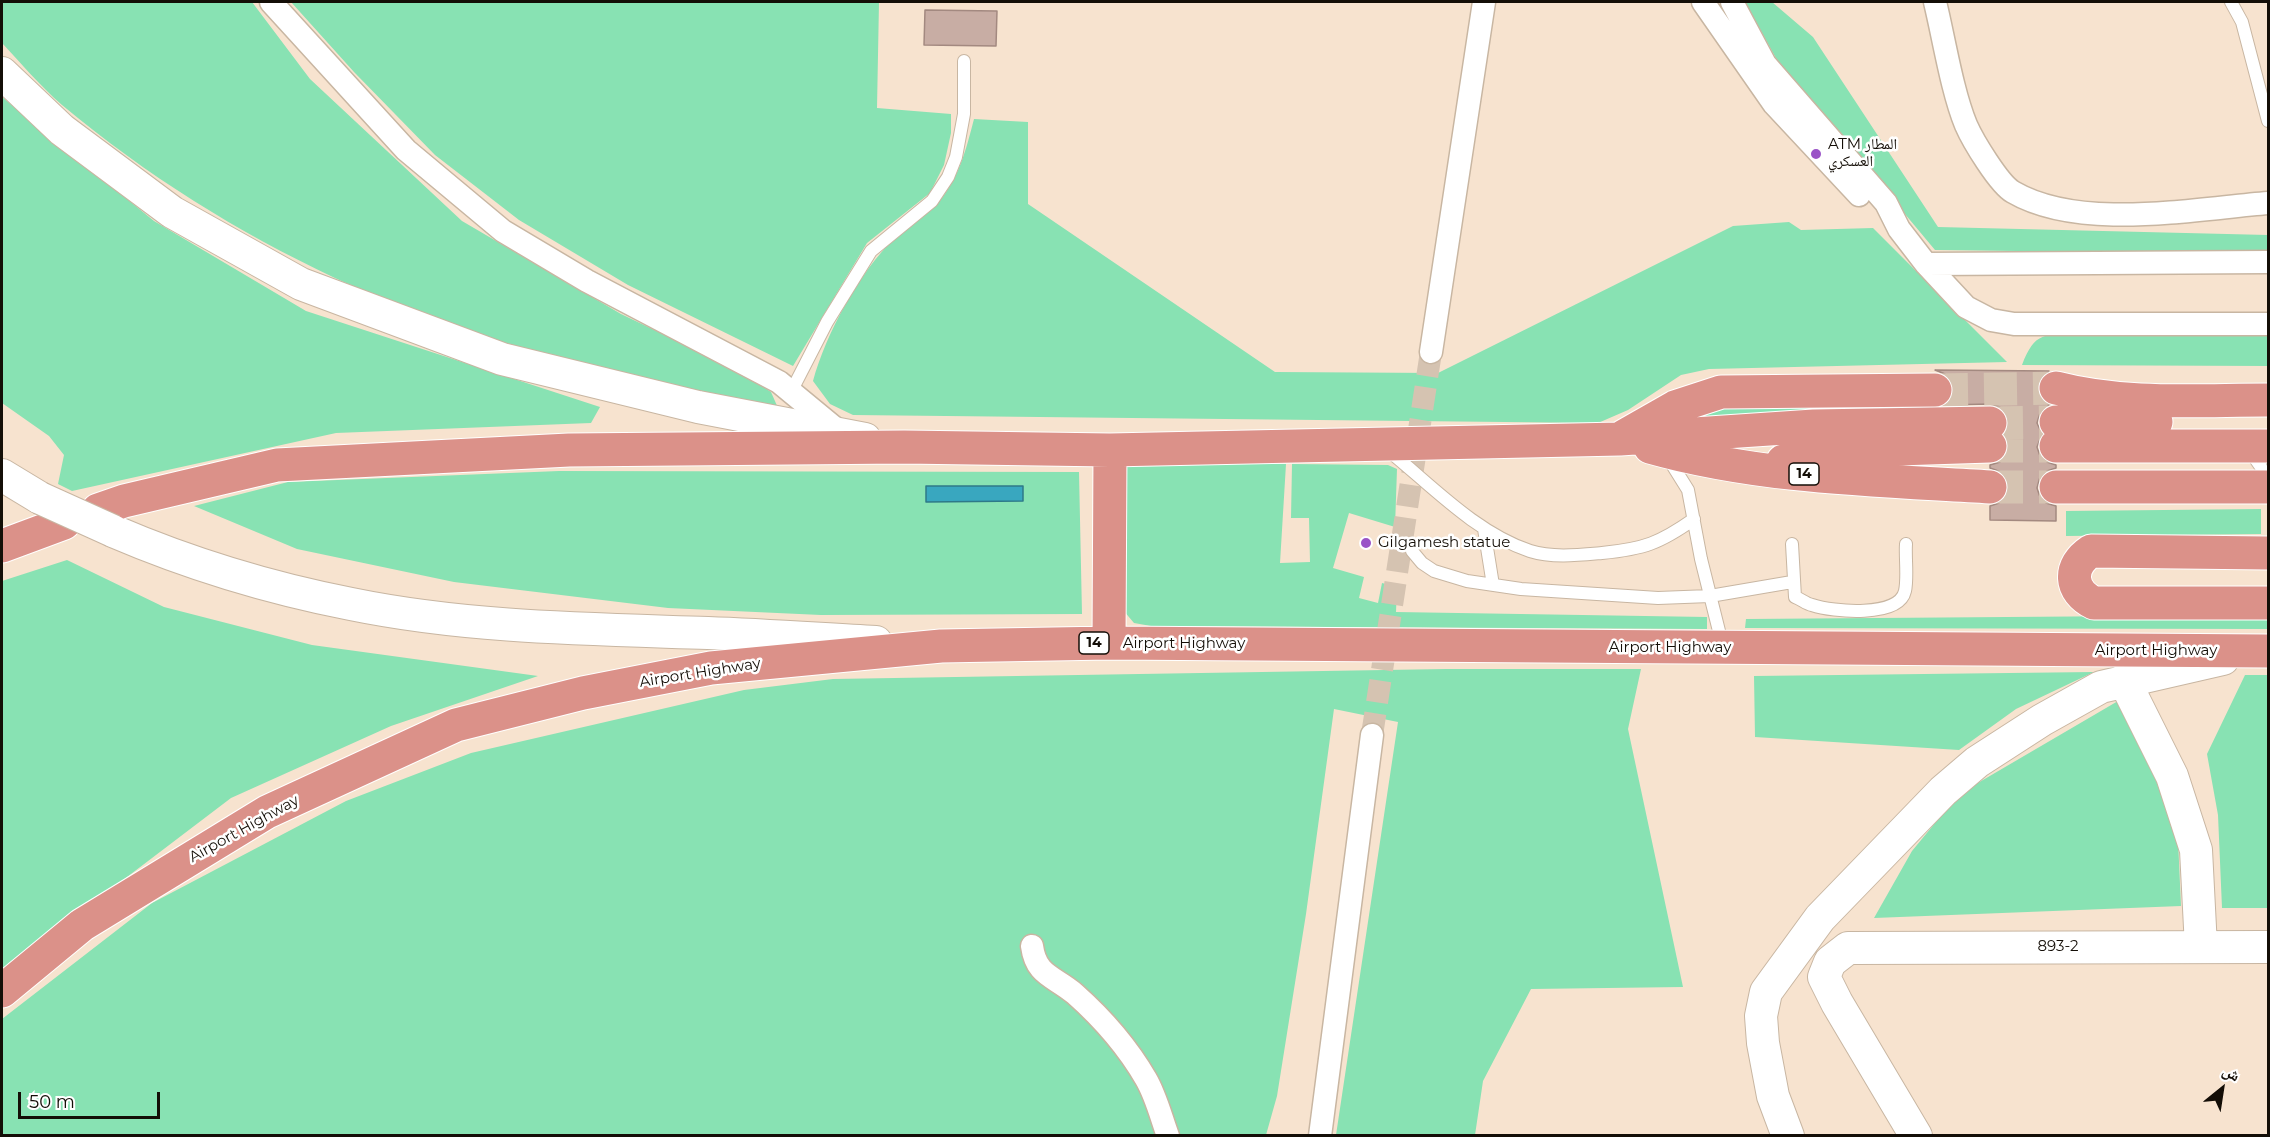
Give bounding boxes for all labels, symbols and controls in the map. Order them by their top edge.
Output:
place label: ATM المطار العسكري [1828,136,1897,171]
marker: ATM المطار العسكري [1809,147,1823,161]
road number: 14 [1789,463,1819,485]
place label: Gilgamesh statue [1378,534,1510,552]
marker: Gilgamesh statue [1359,536,1373,550]
road number: 14 [1079,632,1109,654]
street label: Airport Highway [1123,635,1245,653]
street label: Airport Highway [1609,639,1731,657]
street label: Airport Highway [2095,642,2217,660]
street label: Airport Highway [638,655,762,691]
street label: Airport Highway [186,791,302,867]
street label: 893-2 [2037,938,2079,956]
north arrow [2192,1059,2252,1119]
text: ش [2219,1061,2243,1085]
scale bar [21,1080,164,1118]
text: 50 m [29,1091,75,1113]

